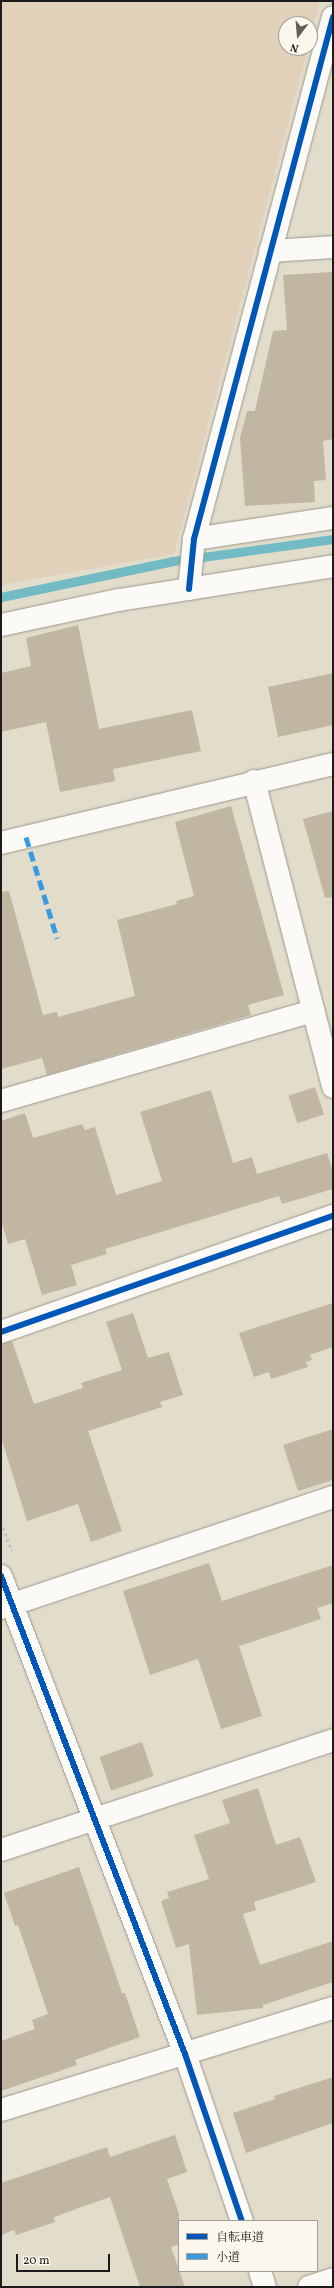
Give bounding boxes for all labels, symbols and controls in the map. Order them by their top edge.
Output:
north arrow [278,16,318,56]
text: N [289,39,301,55]
legend [178,2220,318,2272]
text: 自転車道 [216,2230,264,2246]
scale bar [18,2246,112,2272]
text: 小道 [216,2250,240,2266]
text: 20 m [23,2253,50,2269]

